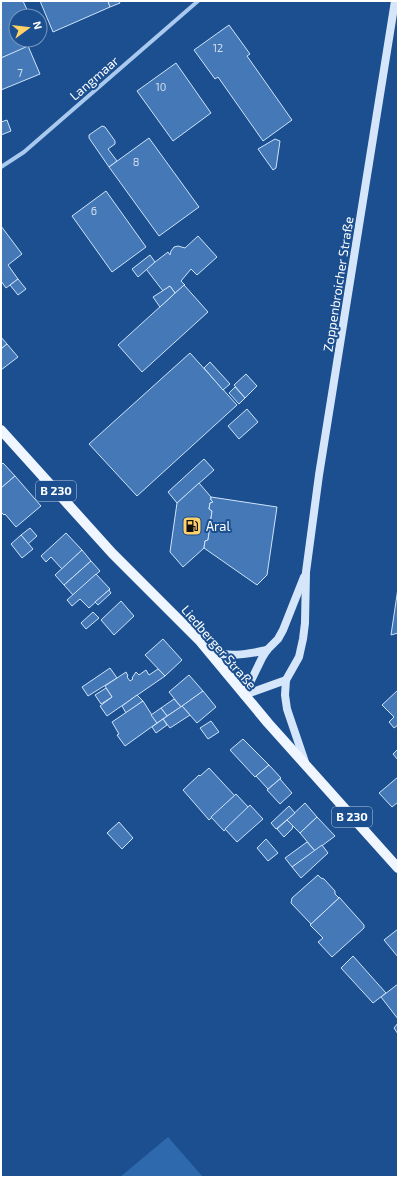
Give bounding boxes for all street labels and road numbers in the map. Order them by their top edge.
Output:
street label: Langmaar [66,52,122,104]
street label: Zoppenbroicher Straße [319,215,357,353]
road number: B 230 [36,481,76,501]
street label: Liedberger Straße [178,602,260,692]
road number: B 230 [332,807,372,827]

